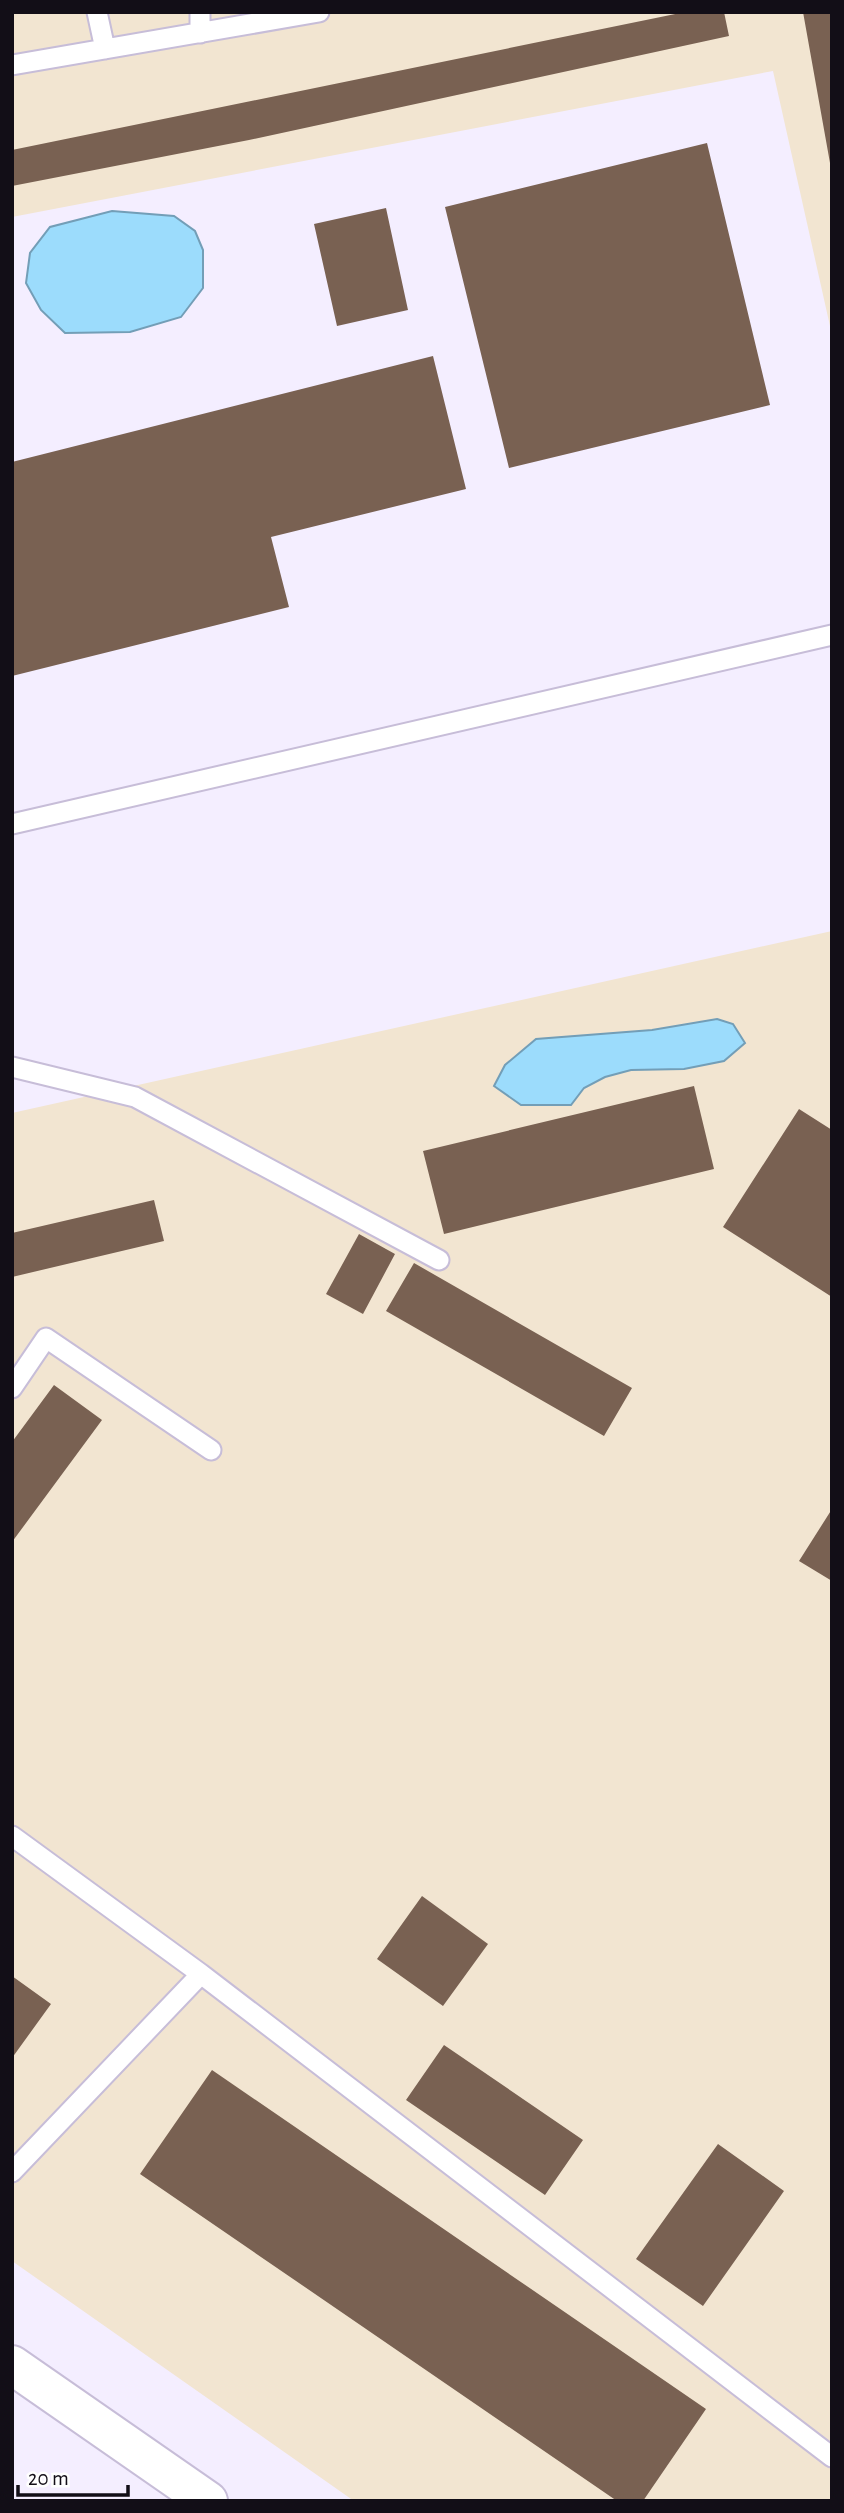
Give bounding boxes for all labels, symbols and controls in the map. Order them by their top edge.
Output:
scale bar [18,2454,128,2498]
text: 20 m [28,2468,69,2489]

